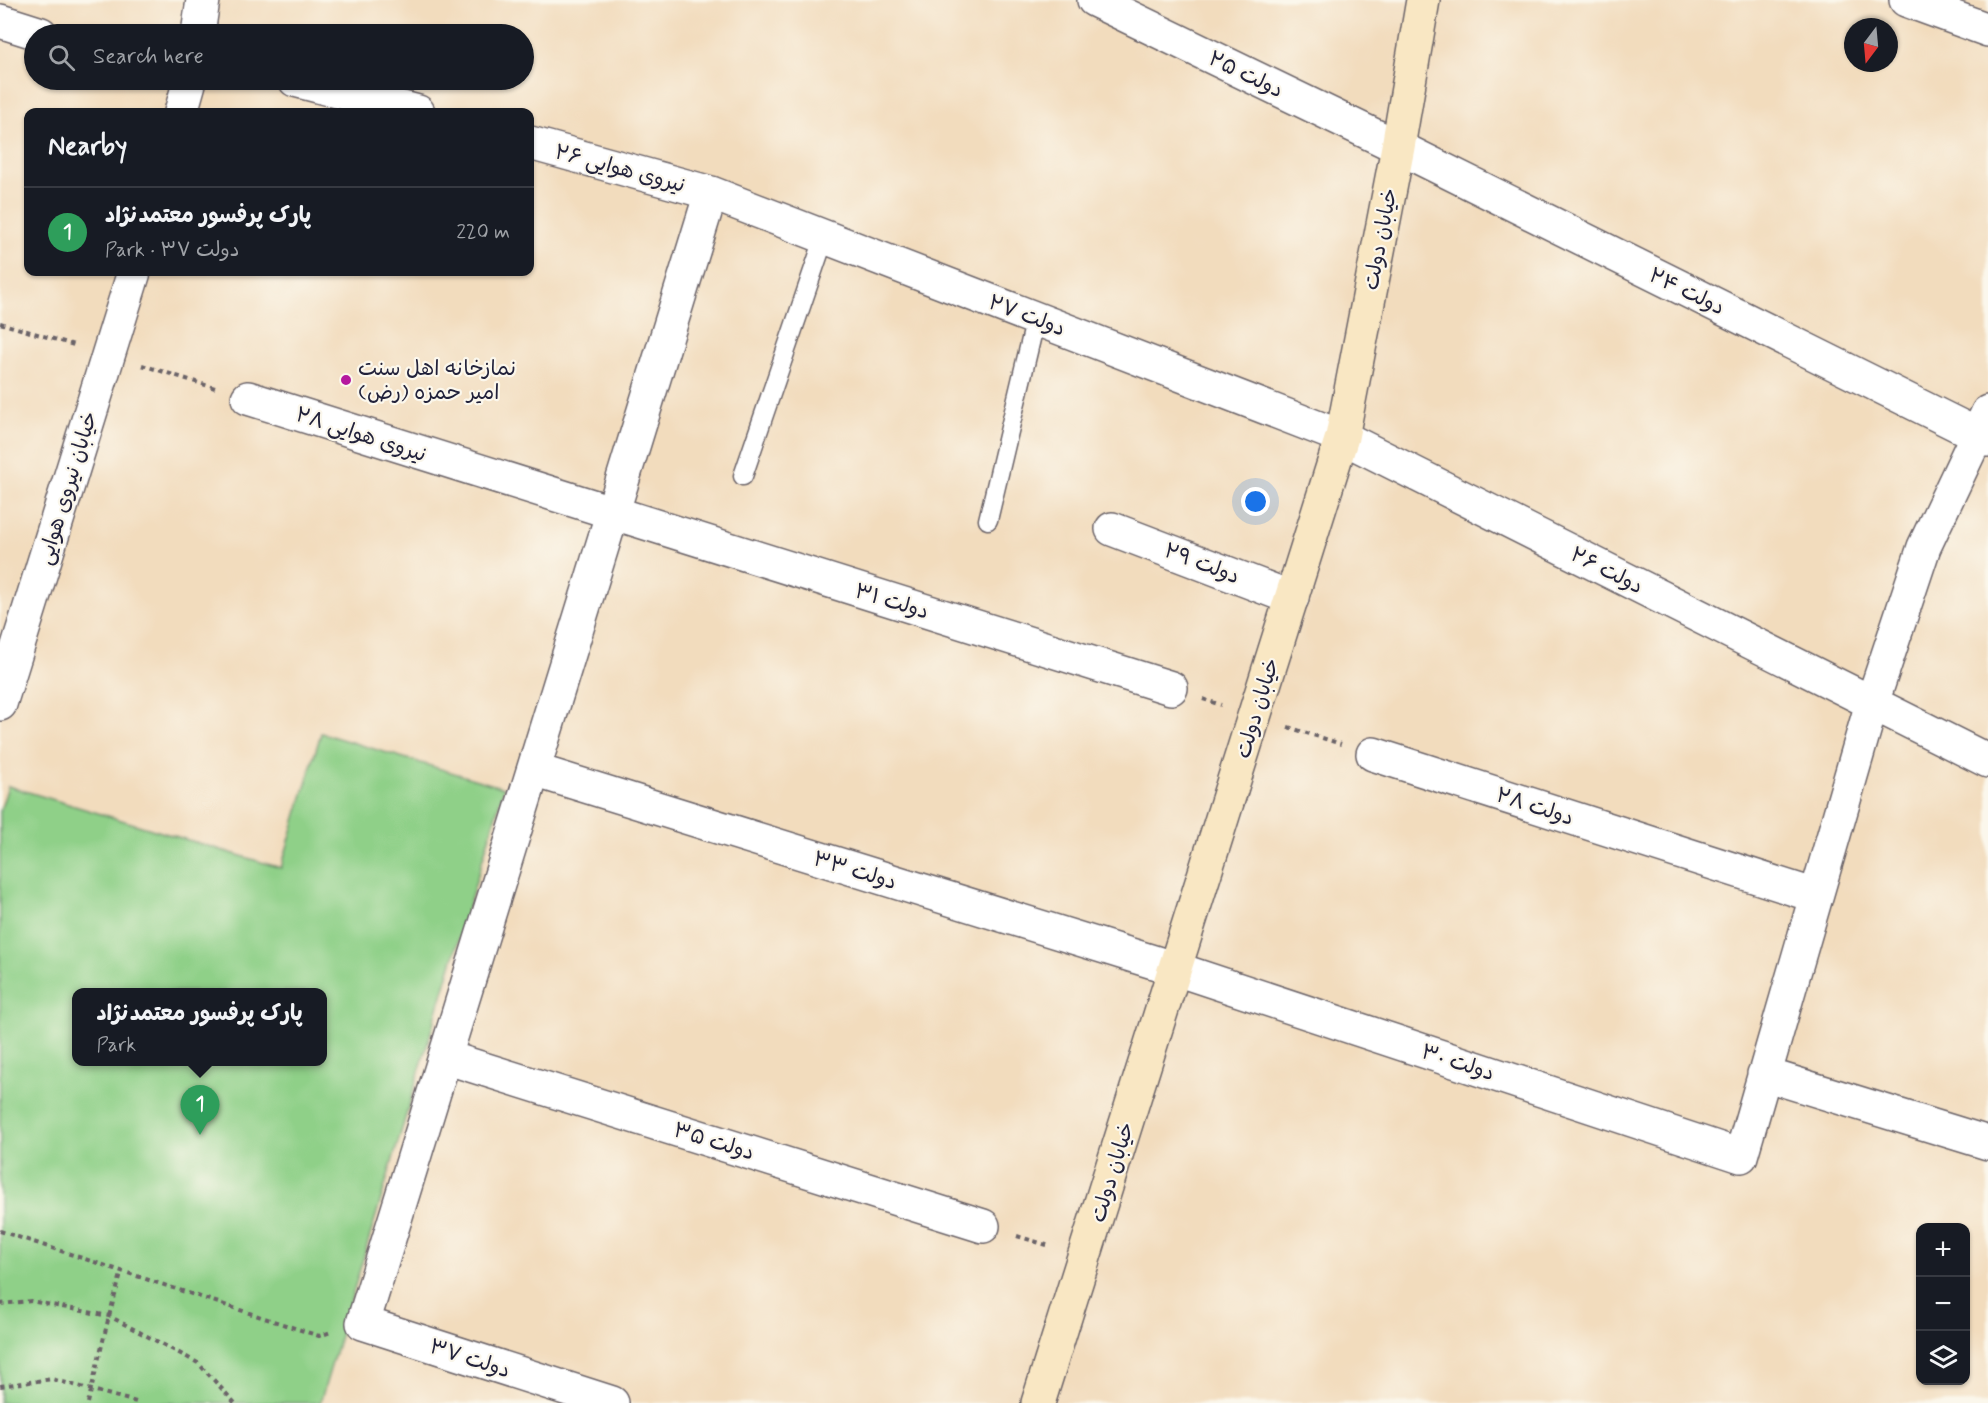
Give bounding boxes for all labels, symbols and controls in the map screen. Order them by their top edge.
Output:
north arrow [1844,18,1898,72]
search box [24,24,534,90]
icon: search [45,41,78,74]
text: Search here [93,43,204,71]
street label: دولت ۲۵ [1203,45,1288,105]
text: Nearby [48,130,127,164]
street label: نیروی هوایی ۲۶ [551,138,688,200]
street label: خیابان دولت [1357,186,1405,293]
text: پارک پرفسور معتمدنژاد [105,202,311,230]
text: 1 [63,219,72,246]
text: 220 m [456,219,510,246]
text: Park · دولت ۳۷ [105,237,239,264]
street label: دولت ۲۴ [1644,262,1729,322]
street label: دولت ۲۷ [984,288,1069,343]
place label: نمازخانه اهل سنت امیر حمزه (رض) [358,355,516,407]
marker: نمازخانه اهل سنت امیر حمزه (رض) [339,373,353,387]
street label: نیروی هوایی ۲۸ [292,401,430,469]
street label: خیابان نیروی هوایی [31,408,105,568]
your location [1241,487,1270,516]
street label: دولت ۲۹ [1160,537,1243,591]
street label: دولت ۲۶ [1565,541,1648,601]
street label: دولت ۳۱ [851,577,932,626]
street label: خیابان دولت [1229,655,1286,762]
street label: دولت ۲۸ [1492,781,1577,833]
street label: دولت ۳۳ [810,845,900,897]
popup [72,988,327,1066]
text: پارک پرفسور معتمدنژاد [96,1000,303,1028]
text: Park [96,1032,136,1059]
street label: دولت ۳۰ [1418,1038,1498,1088]
pin: 1 [180,1086,220,1135]
street label: دولت ۳۵ [670,1116,757,1167]
street label: خیابان دولت [1084,1119,1141,1226]
map controls [1916,1223,1970,1385]
button: + [1916,1223,1970,1277]
button: − [1916,1277,1970,1331]
button: layers [1916,1331,1970,1385]
street label: دولت ۳۷ [426,1333,514,1385]

